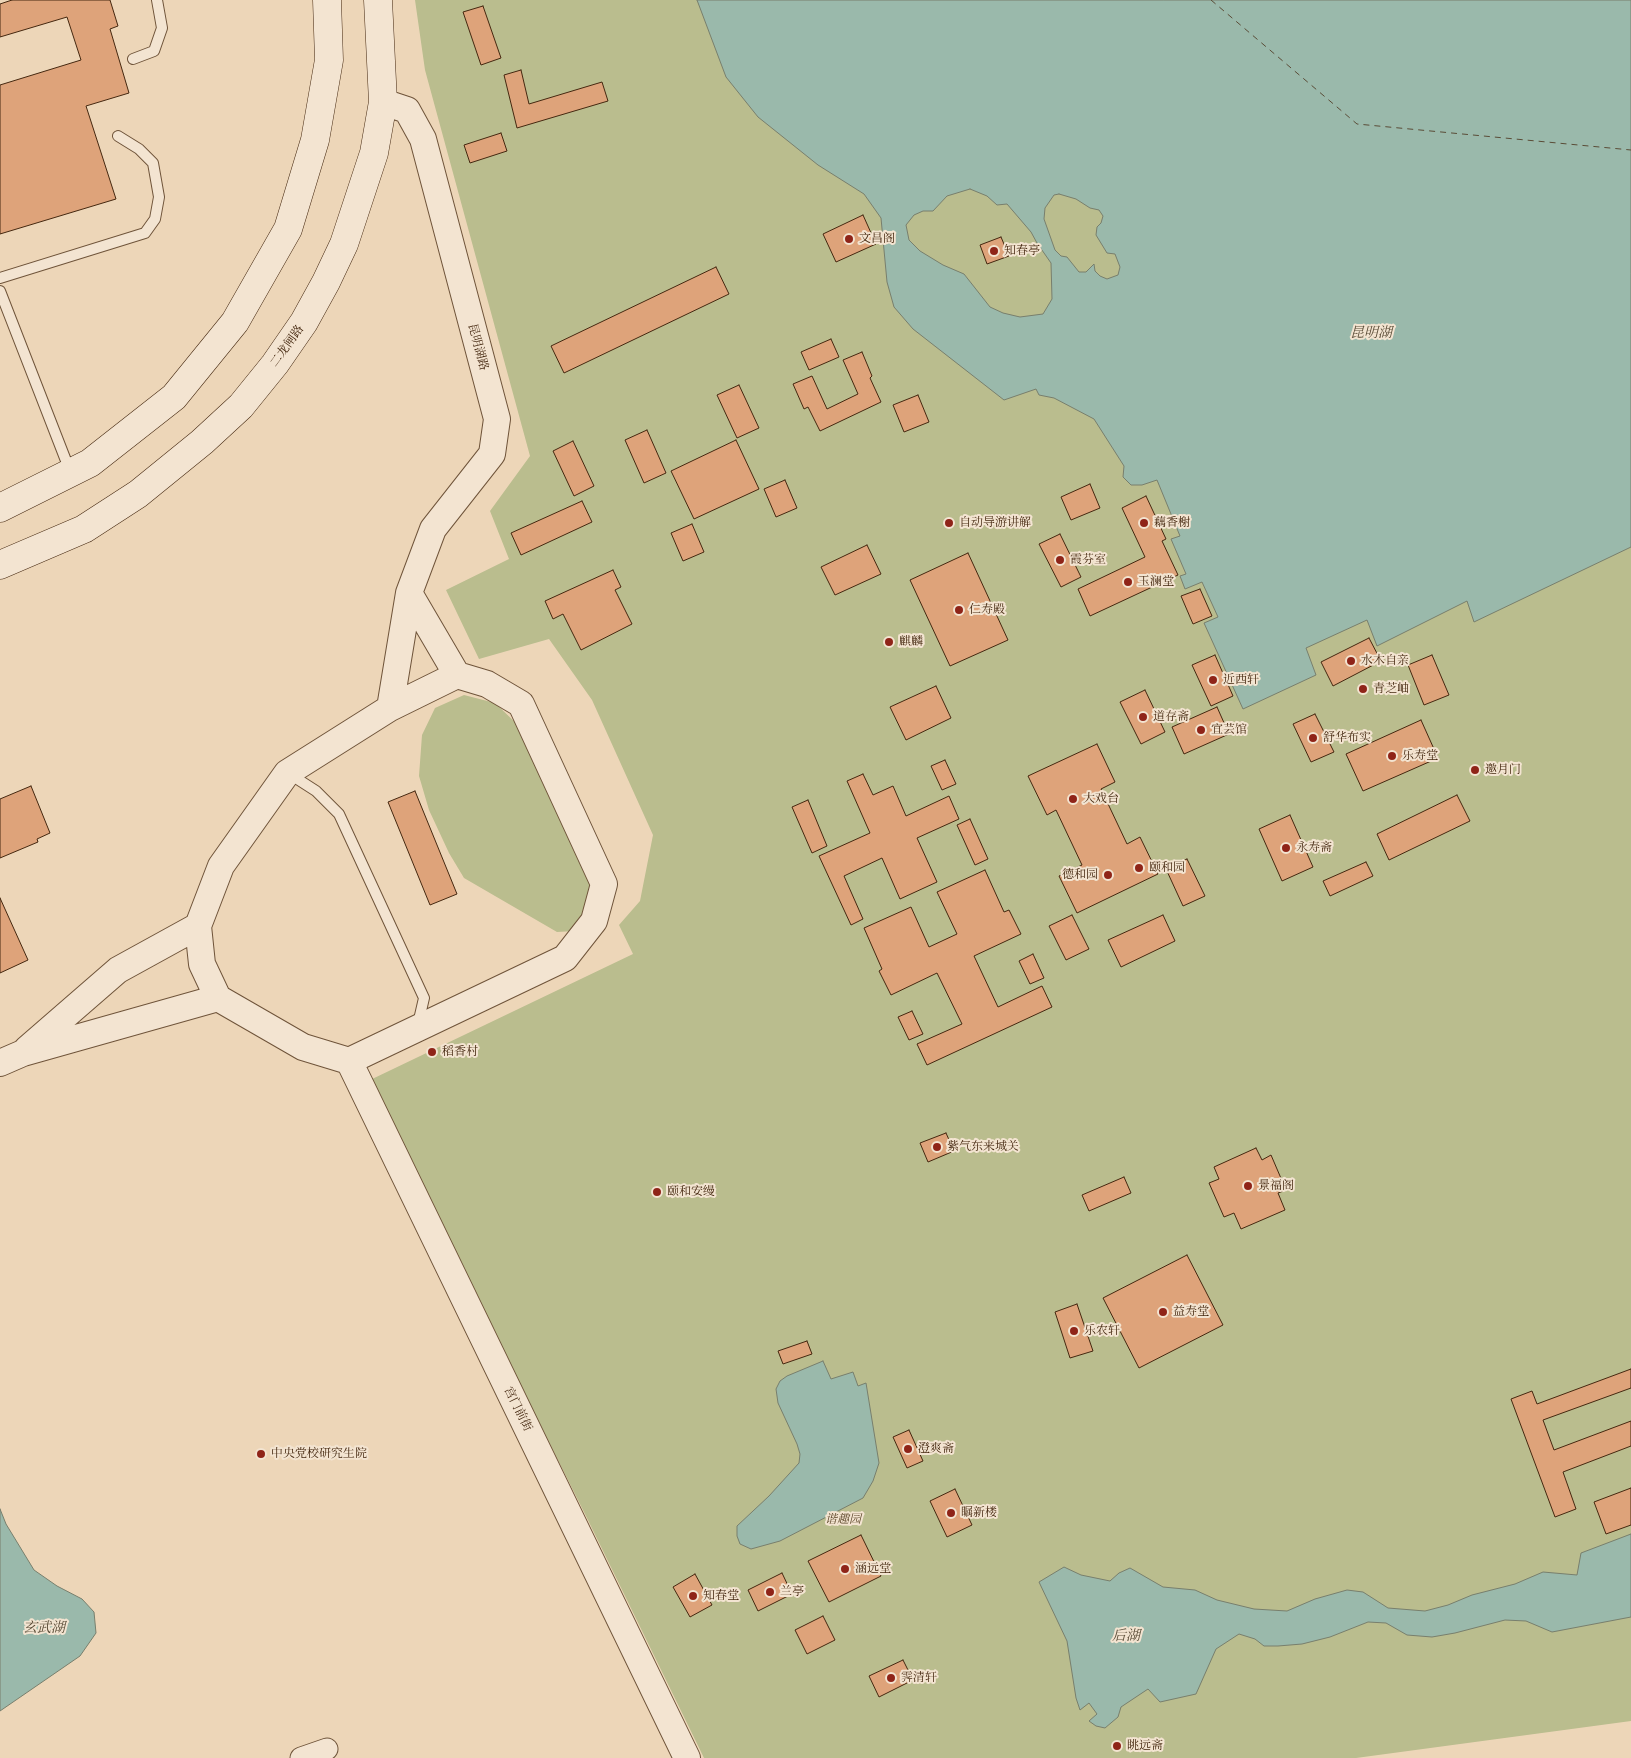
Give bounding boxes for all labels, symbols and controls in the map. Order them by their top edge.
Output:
place label: 文昌阁 [859,232,895,246]
marker: 文昌阁 [843,233,855,245]
place label: 知春亭 [1004,244,1040,258]
marker: 知春亭 [988,245,1000,257]
street label: 二龙闸路 [267,322,307,370]
street label: 昆明湖路 [465,322,491,372]
water label: 昆明湖 [1350,325,1392,341]
place label: 自动导游讲解 [959,516,1031,530]
place label: 藕香榭 [1154,516,1190,530]
marker: 自动导游讲解 [943,517,955,529]
marker: 藕香榭 [1138,517,1150,529]
place label: 霞芬室 [1070,553,1106,567]
marker: 霞芬室 [1054,554,1066,566]
place label: 玉澜堂 [1138,575,1174,589]
marker: 玉澜堂 [1122,576,1134,588]
place label: 仁寿殿 [969,603,1005,617]
marker: 仁寿殿 [953,604,965,616]
place label: 麒麟 [899,635,923,649]
marker: 麒麟 [883,636,895,648]
place label: 水木自亲 [1361,654,1409,668]
marker: 水木自亲 [1345,655,1357,667]
place label: 近西轩 [1223,673,1259,687]
marker: 近西轩 [1207,674,1219,686]
place label: 青芝岫 [1373,682,1409,696]
marker: 青芝岫 [1357,683,1369,695]
place label: 道存斋 [1153,710,1189,724]
marker: 道存斋 [1137,711,1149,723]
place label: 宜芸馆 [1211,723,1247,737]
marker: 宜芸馆 [1195,724,1207,736]
place label: 舒华布实 [1323,731,1371,745]
marker: 舒华布实 [1307,732,1319,744]
place label: 乐寿堂 [1402,749,1438,763]
marker: 乐寿堂 [1386,750,1398,762]
place label: 邀月门 [1485,763,1521,777]
marker: 邀月门 [1469,764,1481,776]
place label: 大戏台 [1083,792,1119,806]
marker: 大戏台 [1067,793,1079,805]
place label: 永寿斋 [1296,841,1332,855]
marker: 永寿斋 [1280,842,1292,854]
place label: 颐和园 [1149,861,1185,875]
marker: 颐和园 [1133,862,1145,874]
place label: 德和园 [1062,868,1098,882]
marker: 德和园 [1102,869,1114,881]
place label: 稻香村 [442,1045,478,1059]
marker: 稻香村 [426,1046,438,1058]
place label: 紫气东来城关 [947,1140,1019,1154]
marker: 紫气东来城关 [931,1141,943,1153]
place label: 景福阁 [1258,1179,1294,1193]
marker: 景福阁 [1242,1180,1254,1192]
place label: 颐和安缦 [667,1185,715,1199]
marker: 颐和安缦 [651,1186,663,1198]
place label: 益寿堂 [1173,1305,1209,1319]
marker: 益寿堂 [1157,1306,1169,1318]
place label: 乐农轩 [1084,1324,1120,1338]
marker: 乐农轩 [1068,1325,1080,1337]
street label: 宫门前街 [501,1384,535,1434]
place label: 澄爽斋 [918,1442,954,1456]
marker: 澄爽斋 [902,1443,914,1455]
place label: 中央党校研究生院 [271,1447,367,1461]
marker: 中央党校研究生院 [255,1448,267,1460]
place label: 瞩新楼 [961,1506,997,1520]
marker: 瞩新楼 [945,1507,957,1519]
park label: 谐趣园 [825,1513,861,1527]
place label: 涵远堂 [855,1562,891,1576]
marker: 涵远堂 [839,1563,851,1575]
place label: 兰亭 [780,1585,804,1599]
marker: 兰亭 [764,1586,776,1598]
place label: 知春堂 [703,1589,739,1603]
marker: 知春堂 [687,1590,699,1602]
water label: 玄武湖 [23,1620,65,1636]
water label: 后湖 [1112,1628,1140,1644]
place label: 霁清轩 [901,1671,937,1685]
marker: 霁清轩 [885,1672,897,1684]
place label: 眺远斋 [1127,1739,1163,1753]
marker: 眺远斋 [1111,1740,1123,1752]

